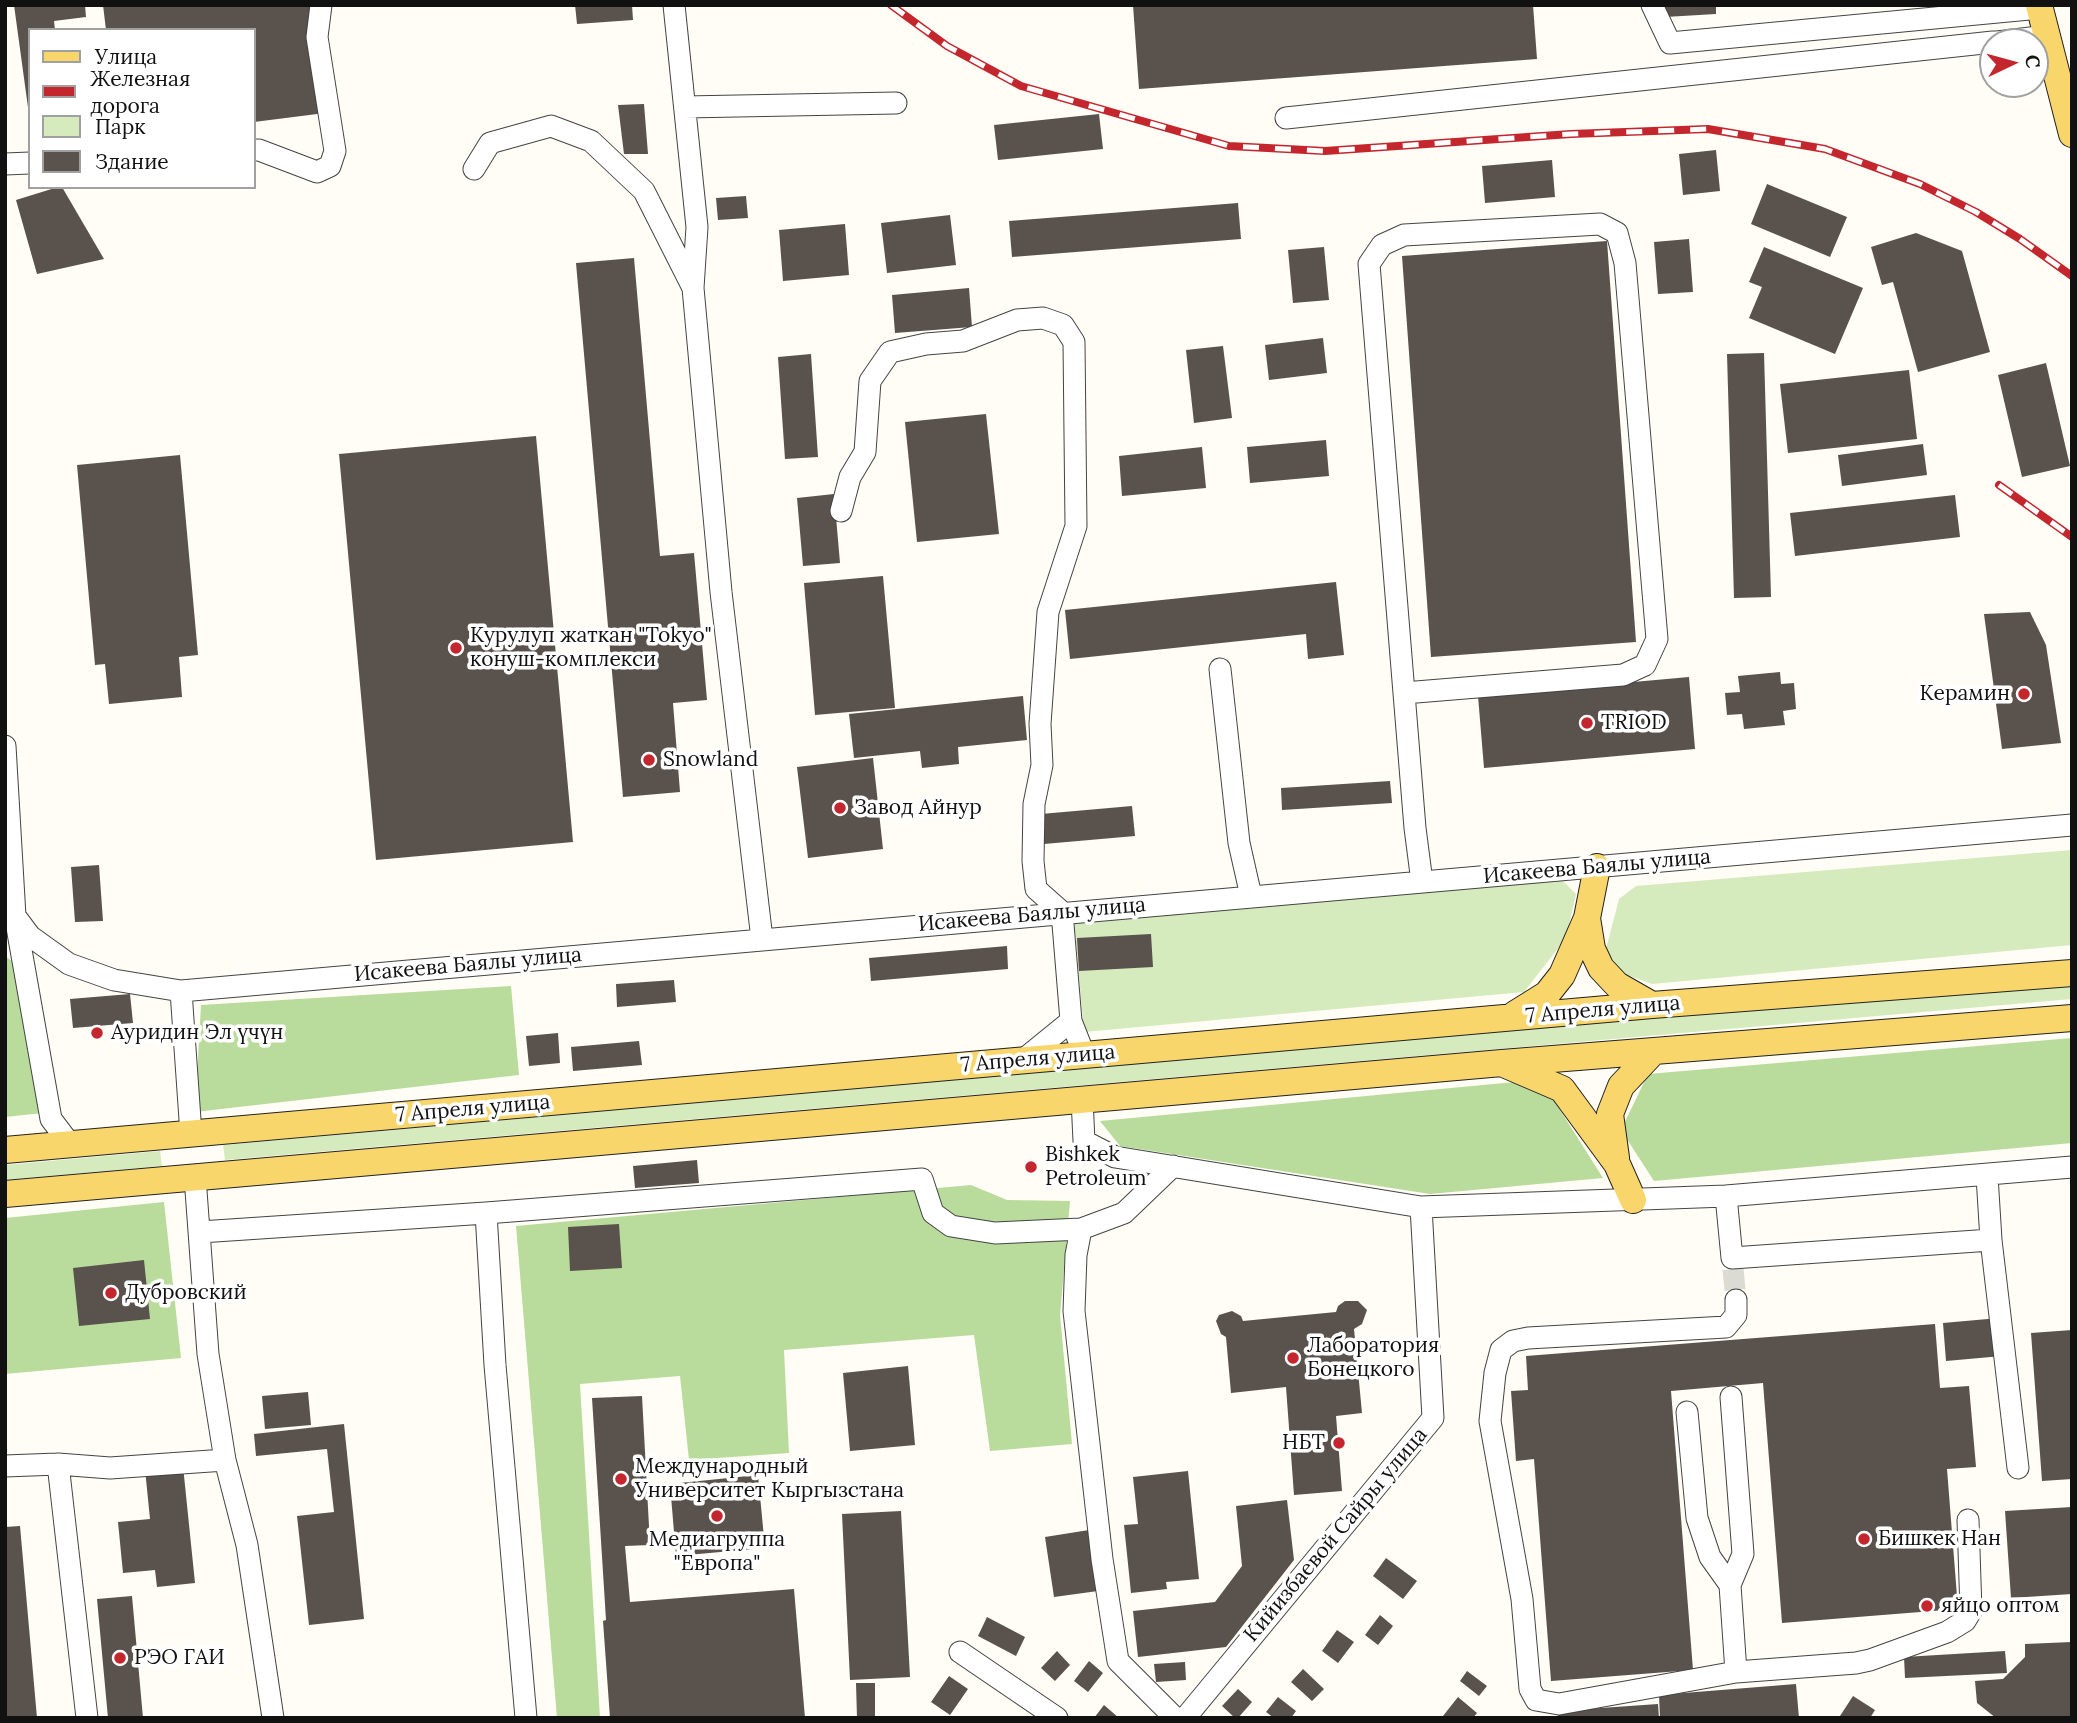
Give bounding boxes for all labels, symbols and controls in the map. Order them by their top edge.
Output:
legend [28,28,256,189]
north arrow [1979,28,2049,98]
text: Улица [95,43,157,70]
text: С [2020,54,2045,69]
text: Железная дорога [90,65,190,119]
text: Парк [95,113,145,140]
text: Здание [95,148,169,175]
place label: Курулуп жаткан "Tokyo" конуш-комплекси [470,623,712,673]
marker: Курулуп жаткан "Tokyo" конуш-комплекси [448,640,464,656]
place label: Керамин [1919,681,2010,707]
marker: Керамин [2016,686,2032,702]
place label: TRIOD [1601,710,1667,736]
marker: TRIOD [1579,715,1595,731]
place label: Snowland [663,747,758,773]
marker: Snowland [641,752,657,768]
place label: Завод Айнур [854,795,982,821]
marker: Завод Айнур [832,800,848,816]
street label: Исакеева Баялы улица [1482,844,1712,890]
street label: Исакеева Баялы улица [917,892,1147,938]
street label: Исакеева Баялы улица [353,942,583,988]
street label: 7 Апреля улица [1525,991,1681,1029]
place label: Ауридин Эл үчүн [111,1020,283,1046]
marker: Ауридин Эл үчүн [89,1025,105,1041]
street label: 7 Апреля улица [960,1040,1116,1078]
street label: 7 Апреля улица [395,1090,551,1128]
place label: Bishkek Petroleum [1045,1142,1147,1192]
marker: Bishkek Petroleum [1023,1159,1039,1175]
place label: Дубровский [125,1280,247,1306]
marker: Дубровский [103,1285,119,1301]
place label: Лаборатория Бонецкого [1307,1333,1439,1383]
marker: Лаборатория Бонецкого [1285,1350,1301,1366]
street label: Кийизбаевой Сайры улица [1239,1423,1433,1647]
place label: НБТ [1282,1430,1325,1456]
marker: НБТ [1331,1435,1347,1451]
place label: Международный Университет Кыргызстана [635,1454,904,1504]
marker: Международный Университет Кыргызстана [613,1471,629,1487]
marker: Медиагруппа "Европа" [709,1508,725,1524]
place label: Бишкек Нан [1878,1526,2001,1552]
place label: Медиагруппа "Европа" [649,1527,785,1577]
marker: Бишкек Нан [1856,1531,1872,1547]
place label: яйцо оптом [1941,1593,2060,1619]
marker: яйцо оптом [1919,1598,1935,1614]
place label: РЭО ГАИ [134,1645,225,1671]
marker: РЭО ГАИ [112,1650,128,1666]

